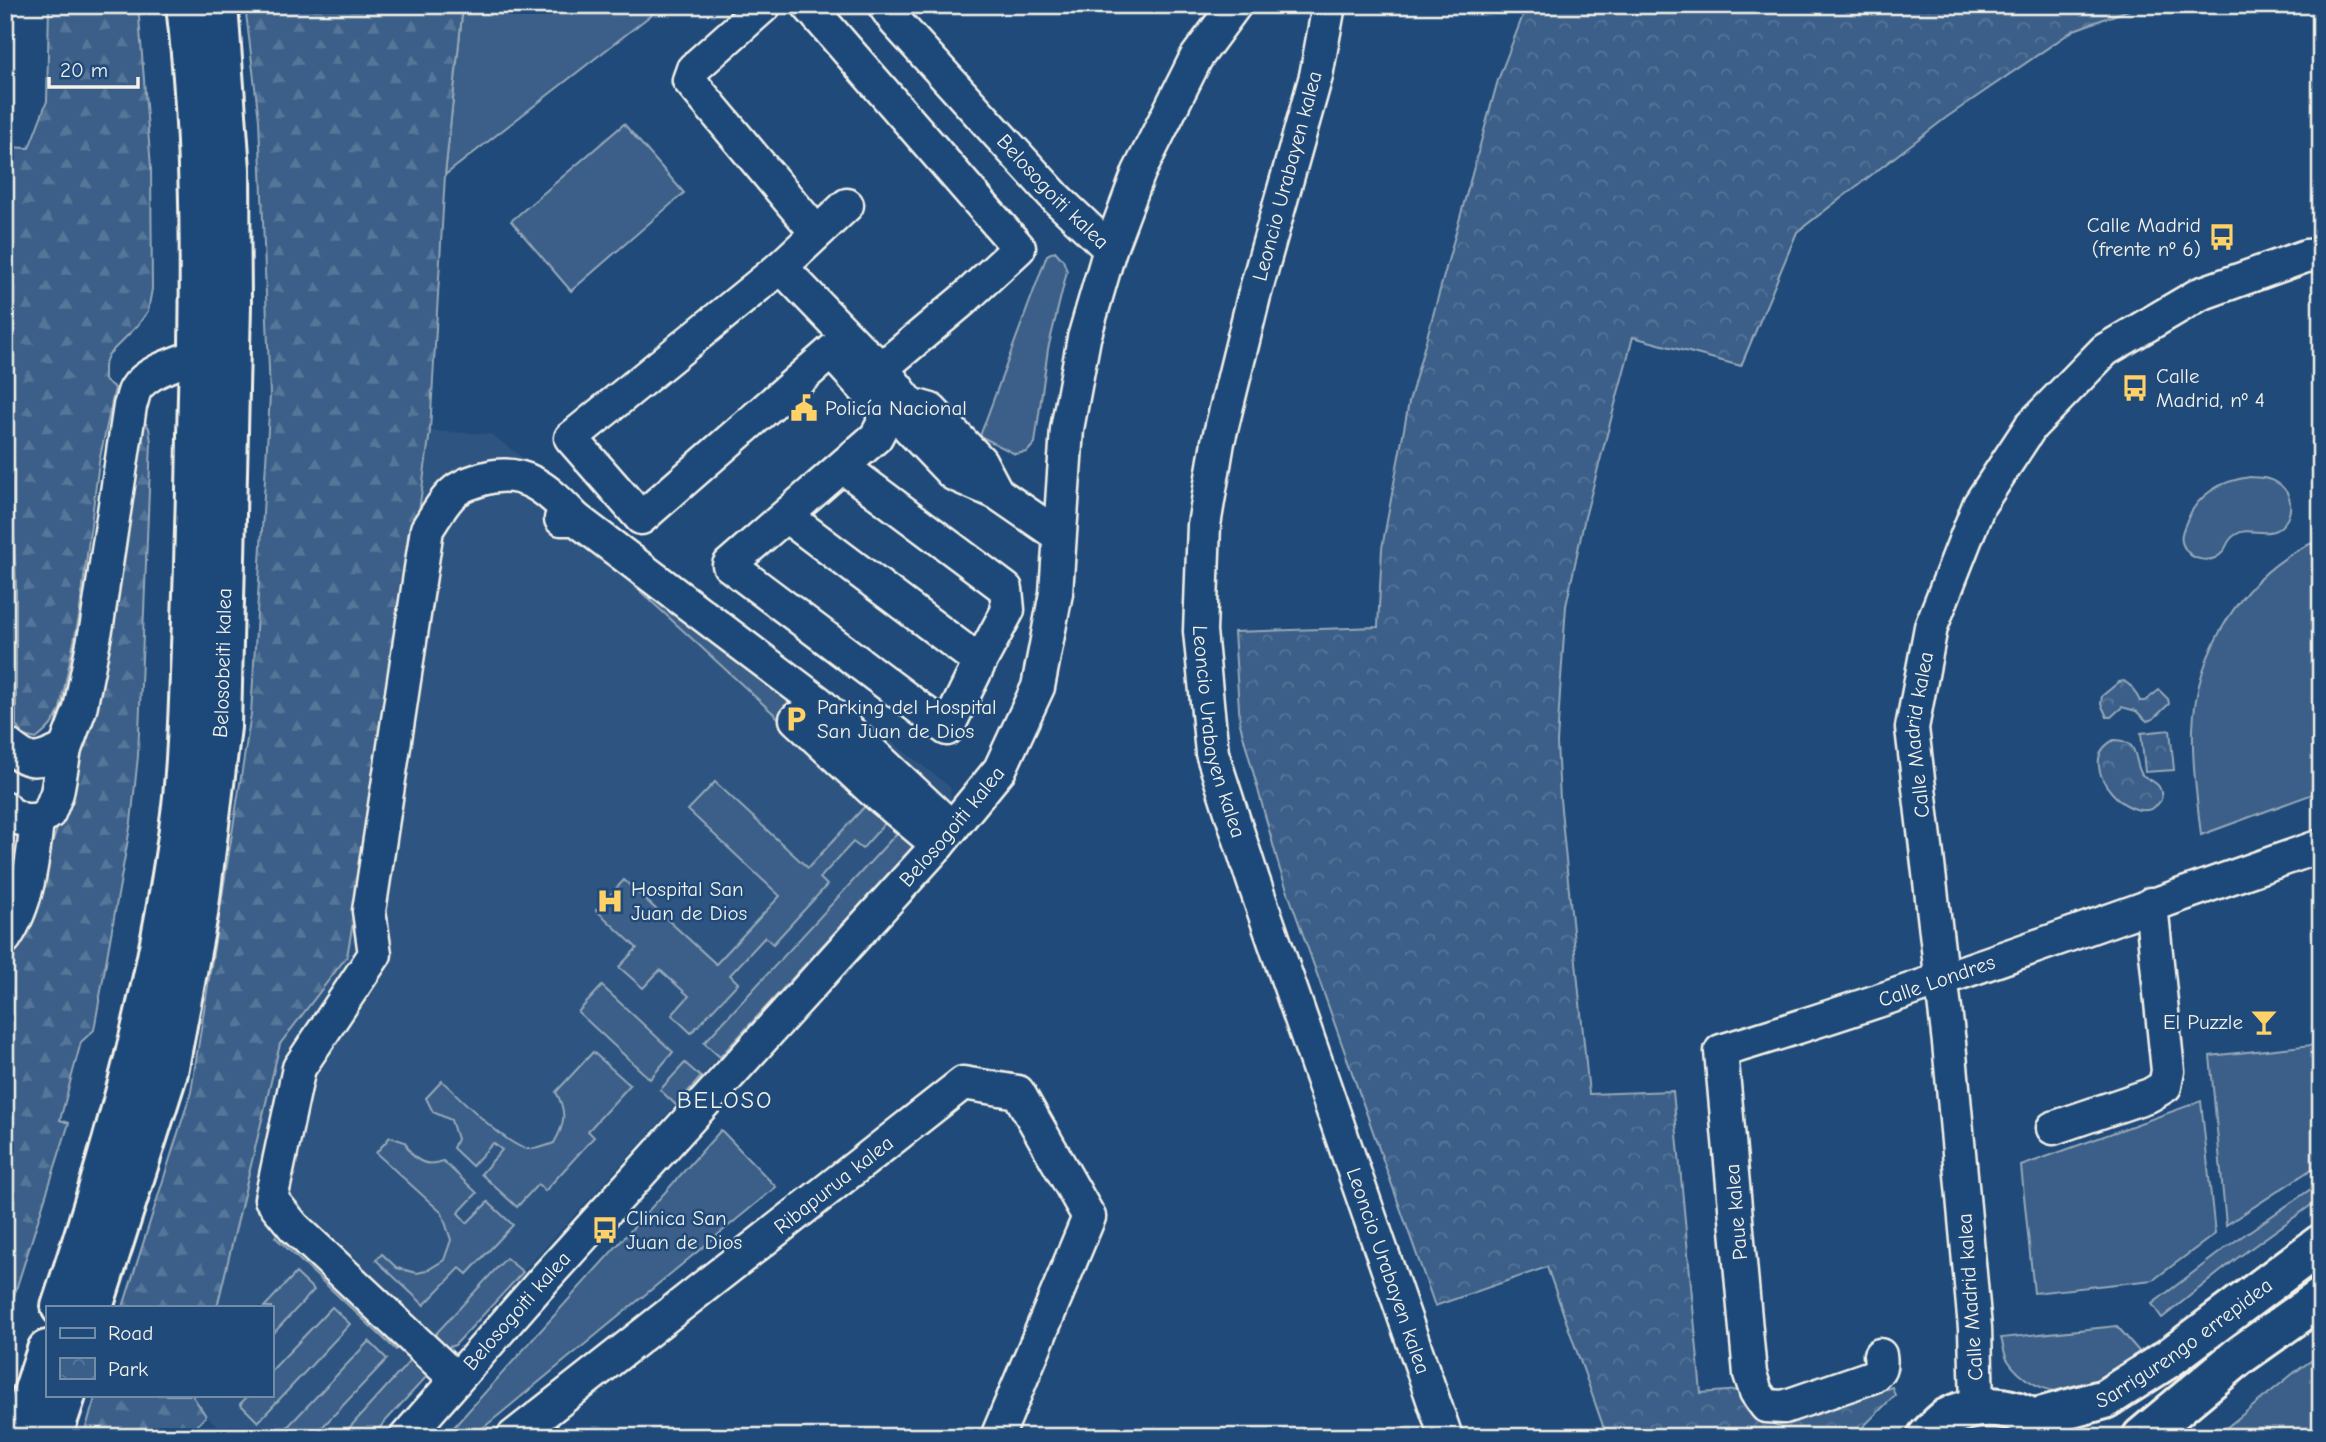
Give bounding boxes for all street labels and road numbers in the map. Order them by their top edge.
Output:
street label: Leoncio Urabayen kalea [1247,68,1327,284]
street label: Belosogoiti kalea [992,129,1114,254]
street label: Belosobeiti kalea [208,588,236,739]
street label: Leoncio Urabayen kalea [1188,625,1251,841]
street label: Calle Madrid kalea [1900,650,1938,819]
street label: Belosogoiti kalea [894,761,1009,892]
street label: Calle Londres [1875,950,1998,1012]
street label: Ribapurua kalea [769,1131,898,1239]
street label: Paue kalea [1720,1163,1752,1261]
street label: Leoncio Urabayen kalea [1342,1164,1435,1377]
street label: Calle Madrid kalea [1952,1212,1988,1382]
street label: Belosogoiti kalea [458,1246,576,1375]
street label: Sarrigurengo errepidea [2093,1273,2277,1413]

